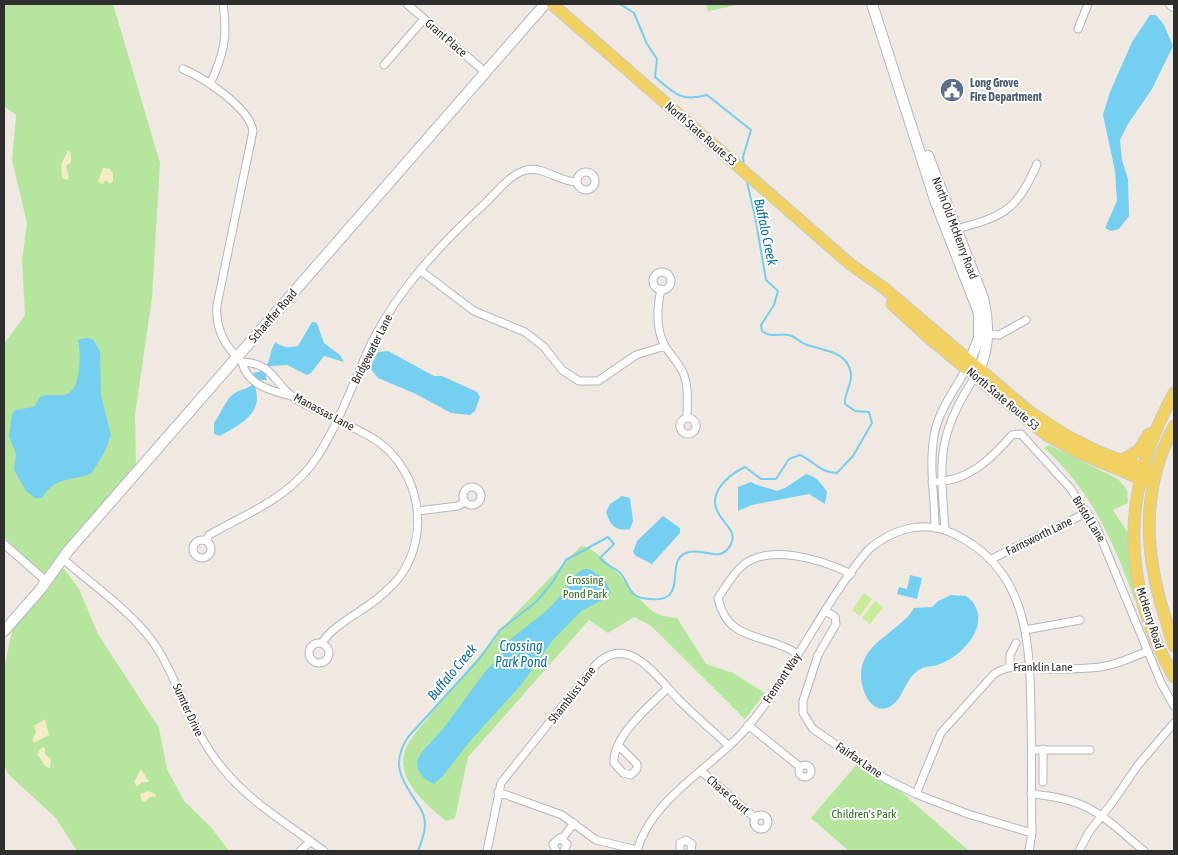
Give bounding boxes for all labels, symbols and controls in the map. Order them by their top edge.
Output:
street label: Grant Place [422,16,470,60]
place label: Long Grove Fire Department [970,76,1042,104]
public building icon: Long Grove Fire Department [939,77,965,103]
street label: North State Route 53 [662,99,740,169]
street label: North Old McHenry Road [929,175,981,281]
water label: Buffalo Creek [751,197,781,268]
street label: Schaeffer Road [246,286,300,346]
street label: Bridgewater Lane [349,312,395,386]
street label: North State Route 53 [964,364,1042,434]
street label: Manassas Lane [291,390,357,434]
street label: Bristol Lane [1069,493,1109,545]
street label: Farnsworth Lane [1003,514,1075,558]
park label: Crossing Pond Park [563,573,608,601]
street label: McHenry Road [1133,586,1167,650]
water label: Crossing Park Pond [495,638,547,670]
water label: Buffalo Creek [424,640,481,703]
street label: Fremont Way [760,650,804,706]
street label: Franklin Lane [1013,660,1073,674]
street label: Shambliss Lane [545,664,599,726]
street label: Sumter Drive [170,681,206,739]
street label: Fairfax Lane [833,739,885,781]
street label: Chase Court [704,773,753,818]
park label: Children's Park [831,807,897,821]

